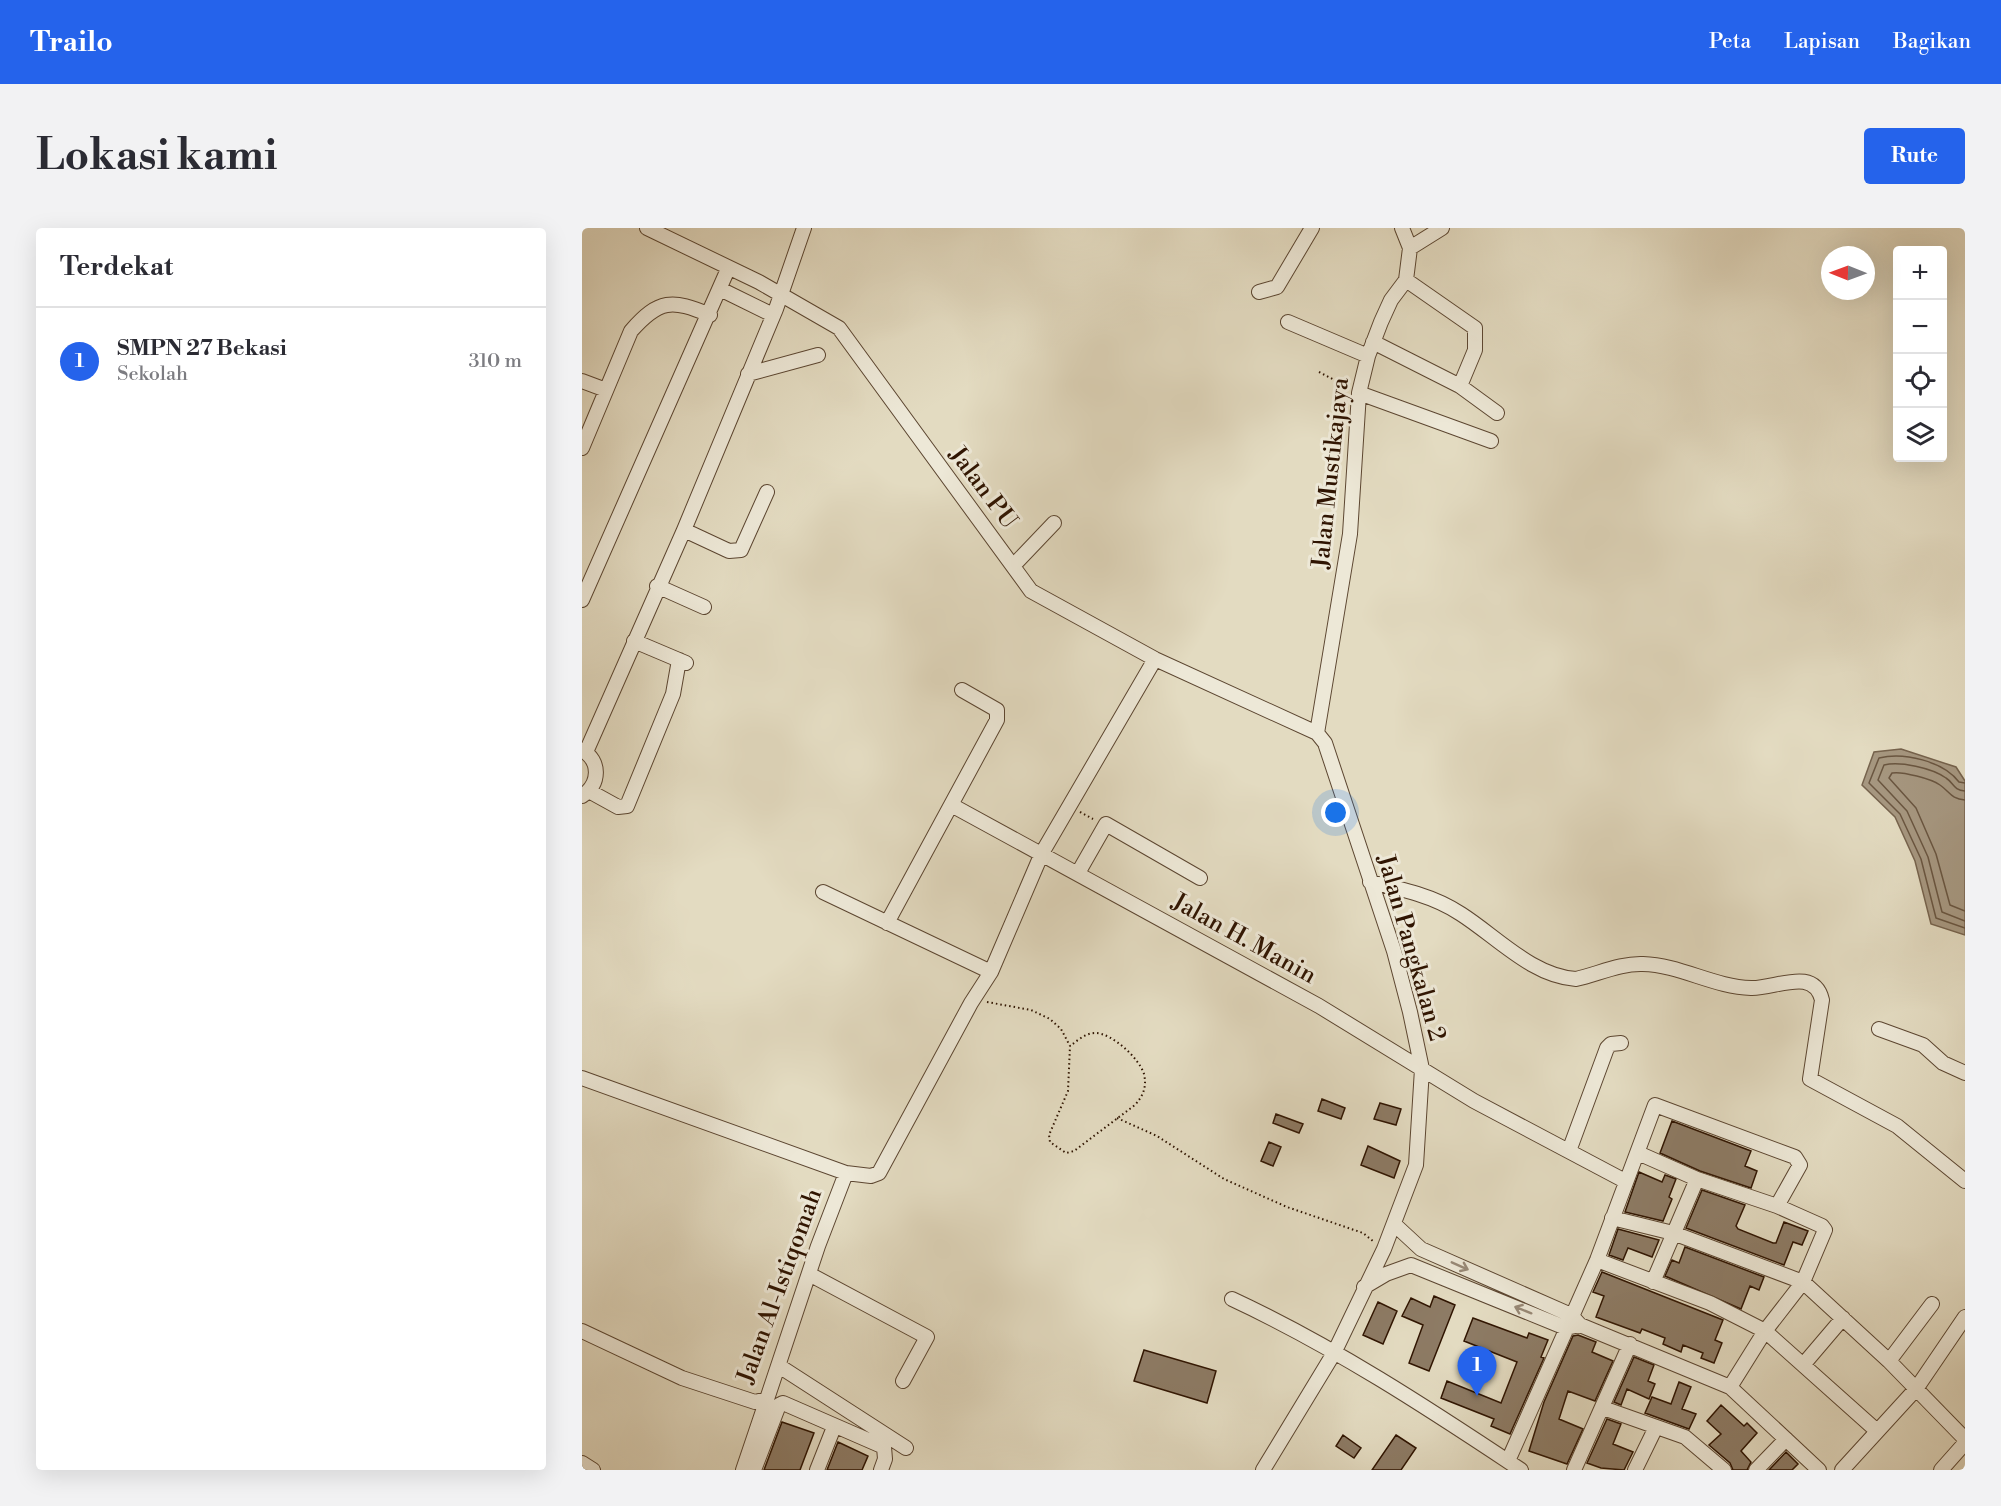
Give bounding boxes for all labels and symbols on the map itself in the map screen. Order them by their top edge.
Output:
north arrow [1821,246,1875,300]
street label: Jalan Mustikajaya [1306,375,1356,571]
street label: Jalan PU [942,440,1024,535]
your location [1321,798,1350,827]
street label: Jalan Pangkalan 2 [1370,850,1452,1045]
street label: Jalan H. Manin [1166,887,1321,991]
street label: Jalan Al-Istiqomah [731,1185,829,1388]
one-way arrow [1450,1261,1468,1272]
one-way arrow [1515,1304,1533,1315]
pin: 1 [1458,1346,1496,1396]

